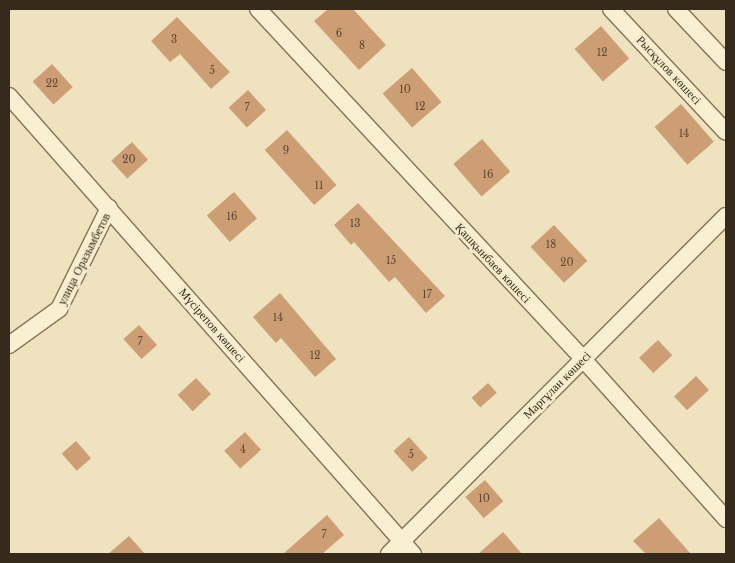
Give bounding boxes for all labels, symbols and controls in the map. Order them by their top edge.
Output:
house number: 6 [336,28,342,40]
street label: Рысқұлов көшесі [634,33,704,107]
house number: 3 [171,34,177,46]
house number: 8 [359,40,365,52]
house number: 12 [597,47,607,59]
house number: 5 [209,65,215,77]
house number: 22 [46,78,58,90]
house number: 10 [399,84,411,96]
house number: 12 [415,101,425,113]
house number: 7 [244,102,250,114]
house number: 14 [679,128,689,140]
house number: 9 [283,145,289,157]
house number: 20 [122,154,136,166]
house number: 16 [483,169,493,181]
house number: 11 [315,180,323,192]
street label: улица Оразымбетов [55,211,113,307]
house number: 16 [227,211,237,223]
house number: 13 [350,218,360,230]
street label: Қашқынбаев көшесі [452,220,534,306]
house number: 18 [546,239,556,251]
house number: 15 [386,255,396,267]
house number: 20 [560,257,574,269]
street label: Мүсірепов көшесі [176,285,248,365]
house number: 17 [422,289,432,301]
house number: 14 [273,312,283,324]
house number: 7 [137,336,143,348]
street label: Маргұлан көшесі [520,348,594,422]
house number: 12 [310,350,320,362]
house number: 4 [240,444,246,456]
house number: 5 [408,449,414,461]
house number: 10 [478,493,490,505]
house number: 7 [321,529,327,541]

